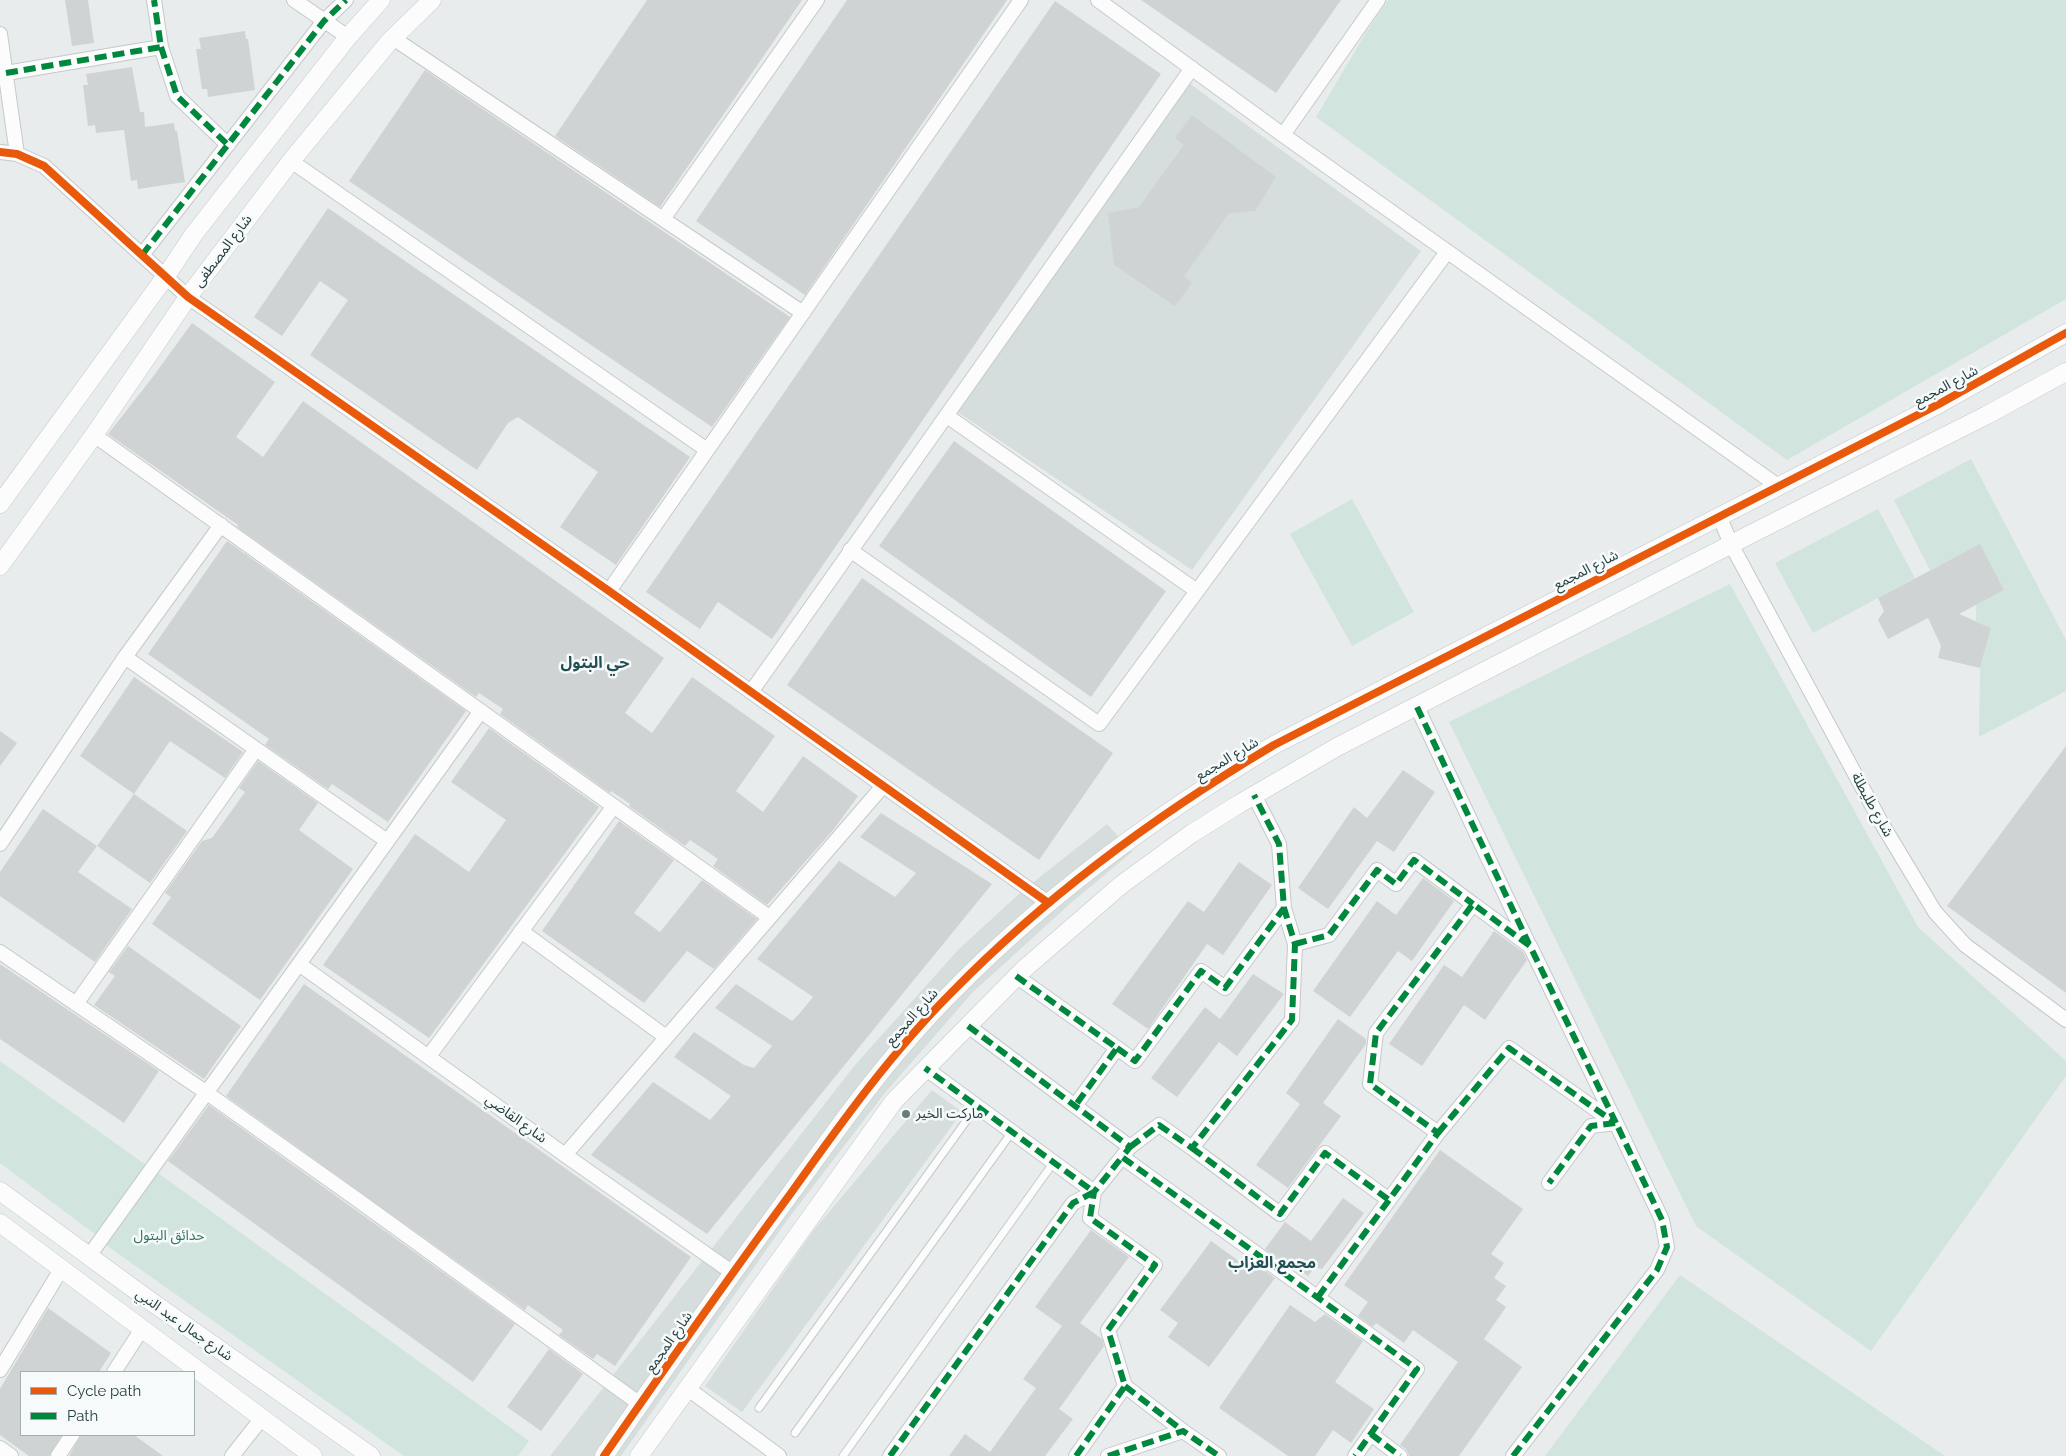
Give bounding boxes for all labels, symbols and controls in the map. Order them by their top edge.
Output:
street label: شارع المصطفى [190,211,256,291]
street label: شارع المجمع [1911,362,1981,410]
street label: شارع المجمع [1551,547,1621,593]
district label: حي البتول [561,653,629,673]
street label: شارع المجمع [1193,734,1261,784]
street label: شارع طليطلة [1848,770,1896,840]
street label: شارع المجمع [882,985,942,1049]
street label: شارع القاضي [482,1091,550,1147]
place label: ماركت الخير [916,1106,983,1122]
marker: ماركت الخير [900,1108,912,1120]
park label: حدائق البتول [133,1228,205,1244]
district label: مجمع العزاب [1228,1253,1316,1273]
street label: شارع جمال عبد النبي [132,1285,236,1365]
street label: شارع المجمع [642,1308,696,1376]
legend [20,1371,195,1436]
text: Cycle path [67,1382,141,1400]
text: Path [67,1407,98,1425]

